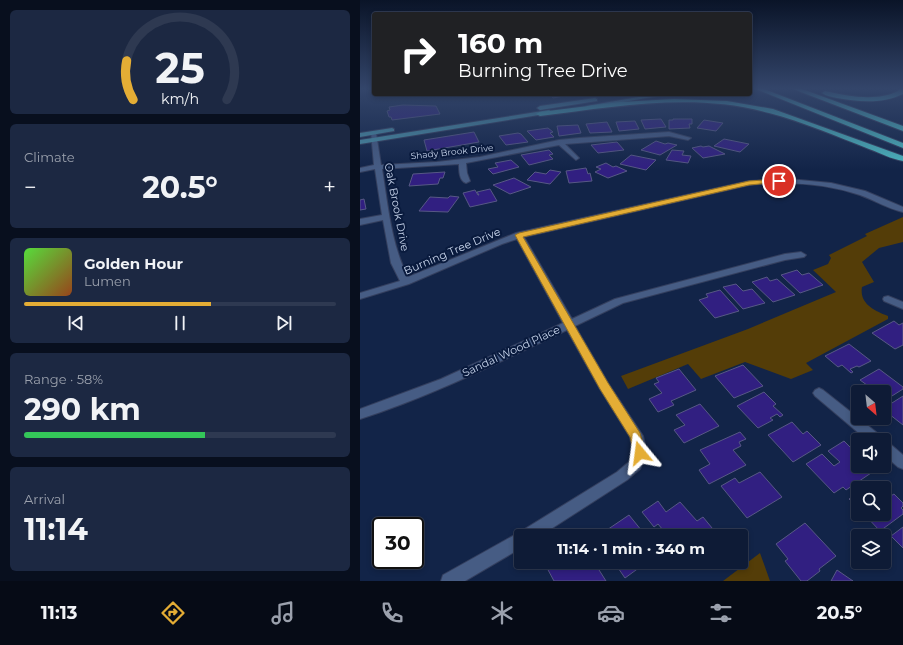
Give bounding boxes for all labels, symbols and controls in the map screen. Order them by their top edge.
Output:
text: 160 m [458,26,543,60]
icon: right [392,28,444,80]
text: 25 [155,43,205,93]
text: Burning Tree Drive [458,60,628,82]
text: km/h [161,90,199,108]
street label: Shady Brook Drive [410,142,494,161]
text: Climate [24,149,75,165]
street label: Oak Brook Drive [382,162,413,253]
pin [762,164,796,198]
text: 20.5° [142,169,218,206]
icon: arrive [768,170,790,192]
text: − [24,174,37,201]
text: + [323,174,336,201]
street label: Burning Tree Drive [402,224,503,278]
text: Golden Hour [84,254,183,273]
text: Lumen [84,273,131,289]
icon: previous [65,312,87,334]
icon: pause [169,312,191,334]
icon: next [273,312,295,334]
street label: Sandal Wood Place [460,322,562,380]
text: Range · 58% [24,371,103,387]
north arrow [851,385,891,425]
map controls [851,385,891,569]
text: 290 km [24,391,141,428]
position arrow [619,432,661,474]
button: sound [851,433,891,473]
button: search [851,481,891,521]
text: Arrival [24,491,65,507]
text: 11:14 [24,511,88,548]
speed limit sign: 30 [372,517,424,569]
button: layers [851,529,891,569]
text: 11:14 · 1 min · 340 m [557,539,705,558]
icon: directions [159,599,187,627]
icon: music [269,599,297,627]
icon: phone [378,599,406,627]
icon: climate [488,599,516,627]
icon: car [597,599,625,627]
icon: filters [707,599,735,627]
text: 11:13 [41,602,77,624]
text: 20.5° [817,602,862,624]

